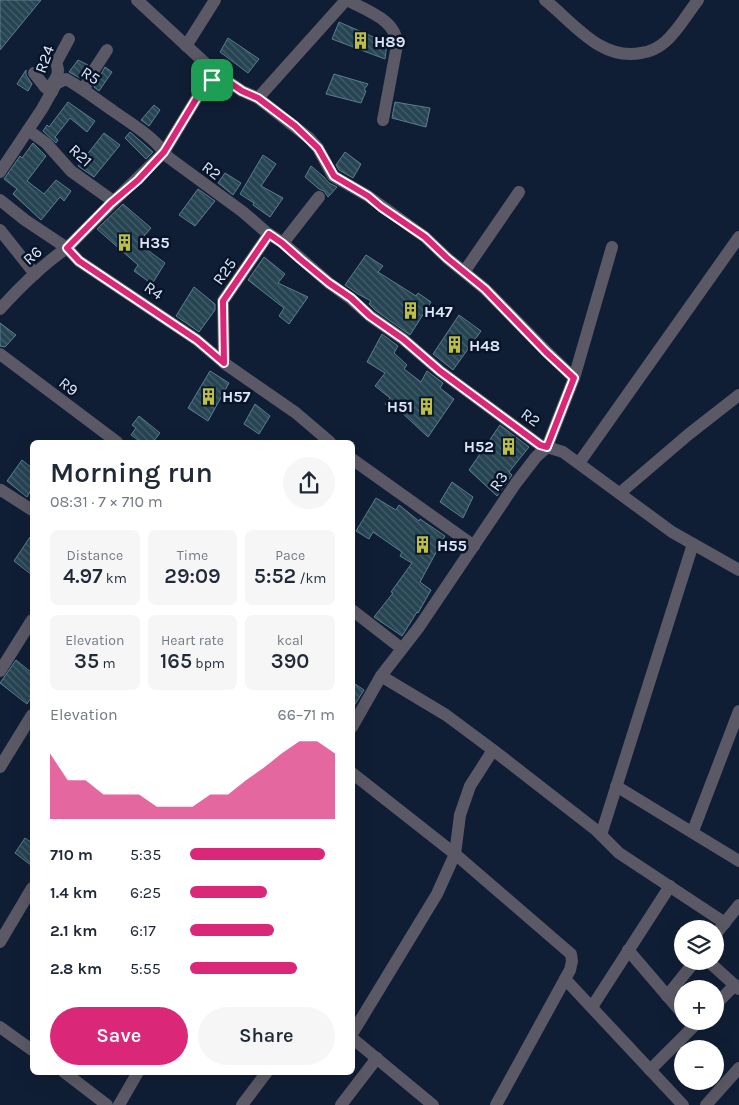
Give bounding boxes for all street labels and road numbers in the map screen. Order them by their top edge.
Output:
street label: R24 [31,43,58,76]
street label: R5 [78,62,104,89]
street label: R21 [65,140,96,171]
street label: R2 [198,157,225,184]
street label: R6 [19,242,46,269]
street label: R25 [209,254,240,288]
street label: R4 [141,277,167,304]
street label: R9 [55,373,82,400]
street label: R2 [517,404,544,431]
street label: R3 [485,468,512,495]

